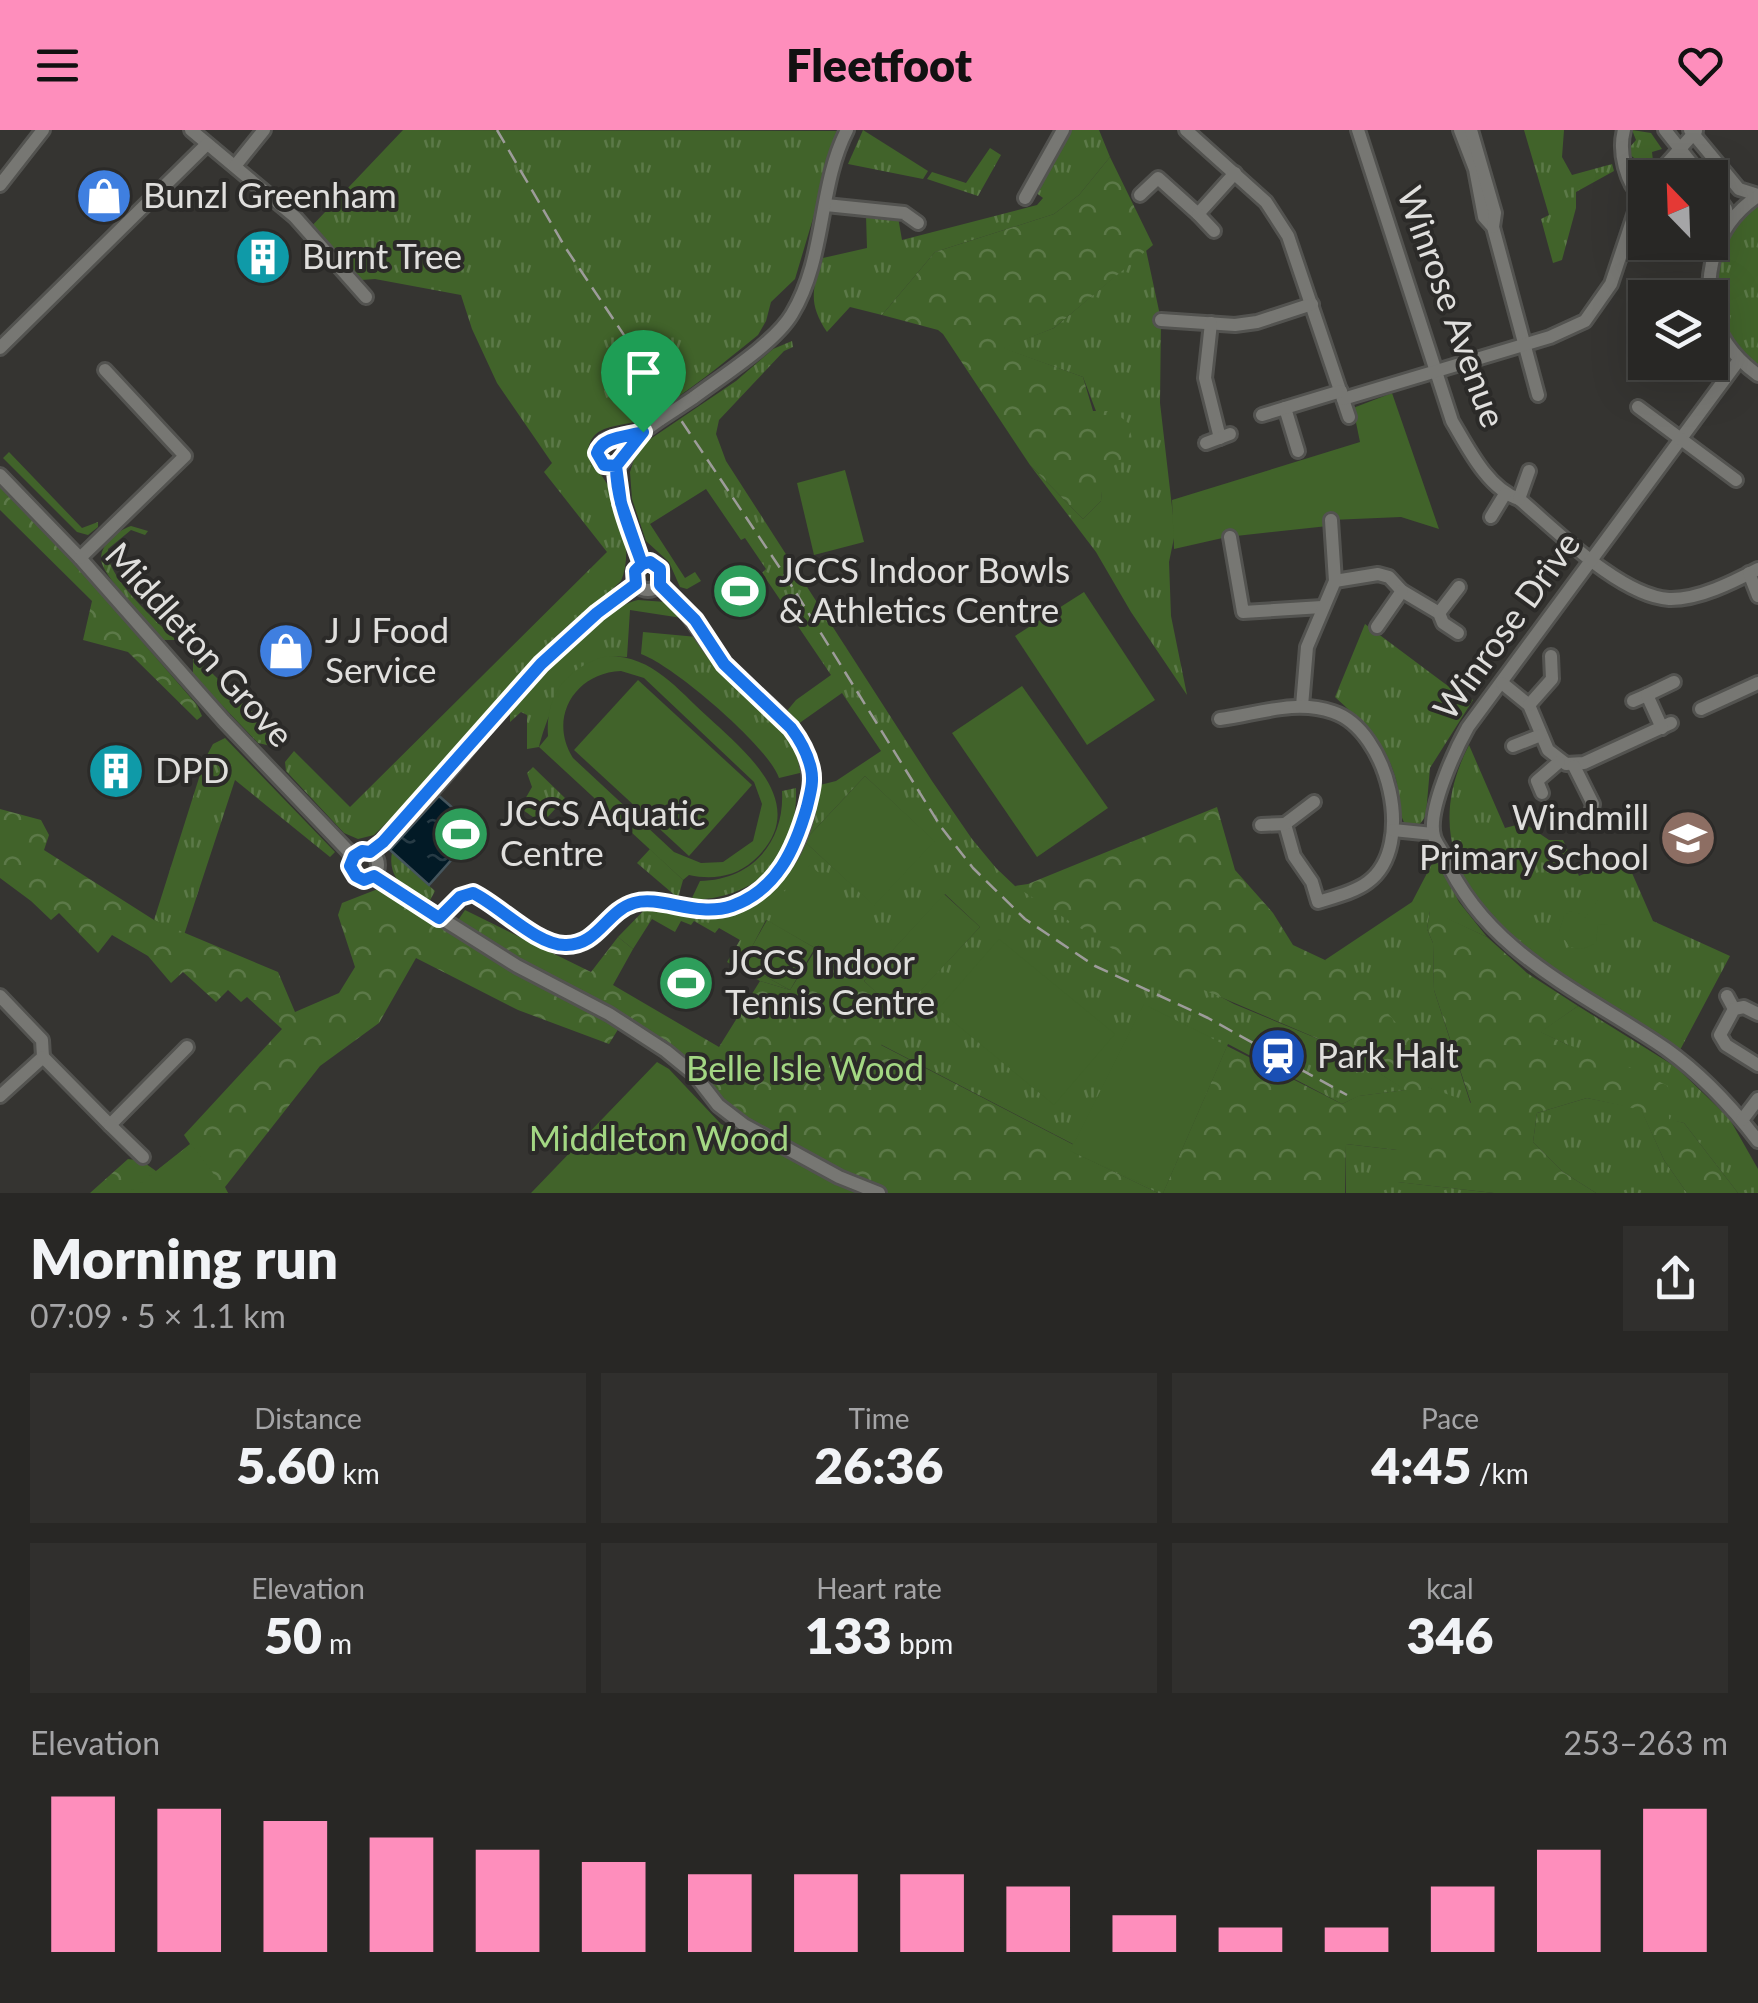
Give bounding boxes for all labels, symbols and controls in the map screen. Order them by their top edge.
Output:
icon: menu [30,38,85,93]
text: Fleetfoot [786,38,972,92]
icon: heart [1673,38,1728,93]
north arrow [1628,160,1728,260]
map controls [1628,160,1728,380]
shop icon: Bunzl Greenham [74,166,134,226]
place label: Bunzl Greenham [143,173,397,215]
street label: Winrose Avenue [1390,180,1516,432]
building icon: Burnt Tree [233,227,293,287]
place label: Burnt Tree [302,234,462,276]
button: layers [1628,280,1728,380]
pin [601,330,686,433]
icon: arrive [616,345,671,400]
street label: Winrose Drive [1423,523,1588,727]
street label: Middleton Grove [98,533,303,754]
place label: JCCS Indoor Bowls & Athletics Centre [779,548,1070,630]
sports icon: JCCS Indoor Bowls & Athletics Centre [710,561,770,621]
place label: J J Food Service [325,608,449,690]
shop icon: J J Food Service [256,621,316,681]
building icon: DPD [86,741,146,801]
place label: DPD [155,748,229,790]
place label: JCCS Aquatic Centre [500,791,706,873]
place label: Windmill Primary School [1419,795,1649,877]
sports icon: JCCS Aquatic Centre [431,804,491,864]
school or university icon: Windmill Primary School [1658,808,1718,868]
place label: JCCS Indoor Tennis Centre [725,940,935,1022]
sports icon: JCCS Indoor Tennis Centre [656,953,716,1013]
station icon: Park Halt [1248,1026,1308,1086]
place label: Park Halt [1317,1033,1459,1075]
park label: Belle Isle Wood [686,1046,924,1088]
park label: Middleton Wood [529,1116,789,1158]
text: Morning run [30,1225,338,1291]
button: share [1623,1226,1728,1331]
text: 07:09 · 5 × 1.1 km [30,1296,286,1335]
text: Distance [254,1401,362,1435]
text: Time [849,1401,909,1435]
text: Pace [1421,1401,1479,1435]
text: 5.60 [236,1435,335,1495]
text: 26:36 [814,1435,944,1495]
text: 4:45 [1371,1435,1472,1495]
text: km [335,1456,380,1490]
text: /km [1472,1456,1529,1490]
text: Elevation [251,1571,365,1605]
text: Heart rate [816,1571,942,1605]
text: kcal [1426,1571,1474,1605]
text: 50 [264,1605,322,1665]
text: 133 [805,1605,892,1665]
text: 346 [1406,1605,1494,1665]
text: m [322,1626,352,1660]
text: bpm [892,1626,953,1660]
text: Elevation [30,1723,160,1762]
text: 253–263 m [1564,1723,1728,1762]

